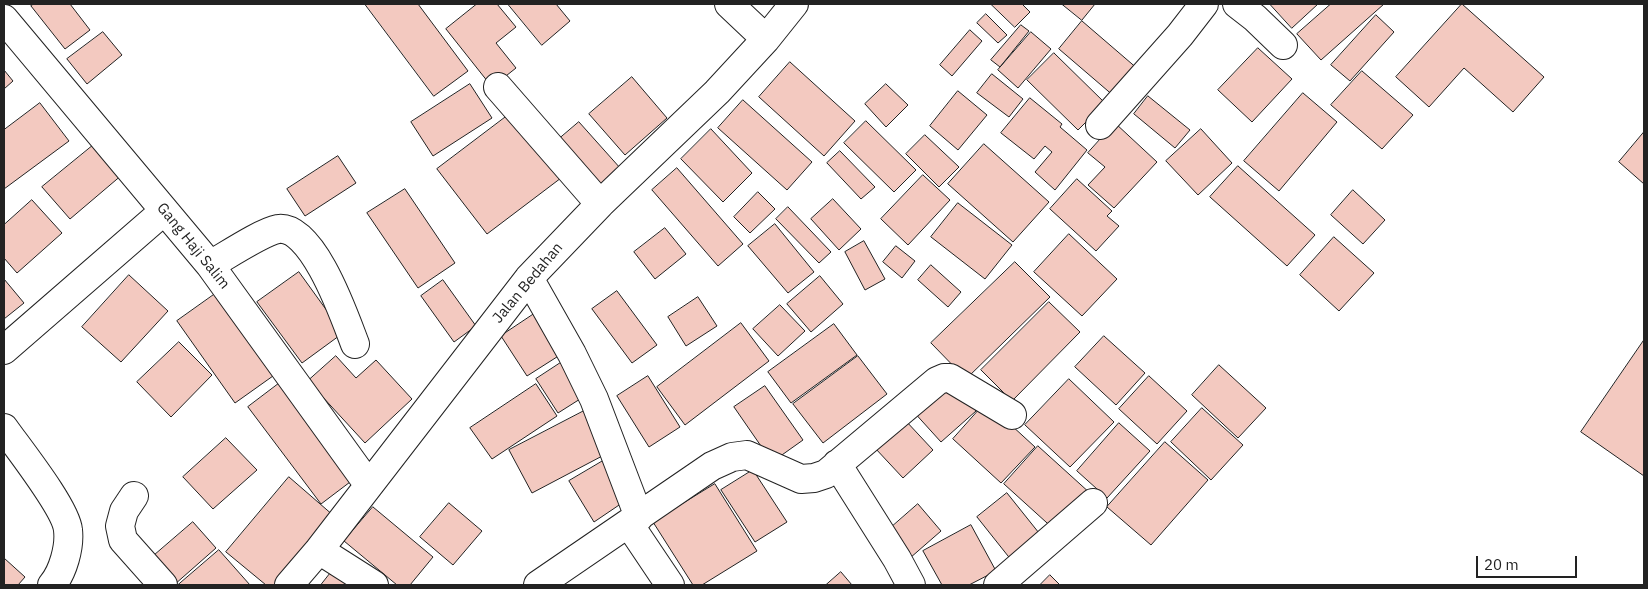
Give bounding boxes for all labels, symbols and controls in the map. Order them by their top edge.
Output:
street label: Gang Haji Salim [153,199,233,293]
street label: Jalan Bedahan [489,239,567,327]
scale bar [1478,546,1579,578]
text: 20 m [1484,555,1519,574]

